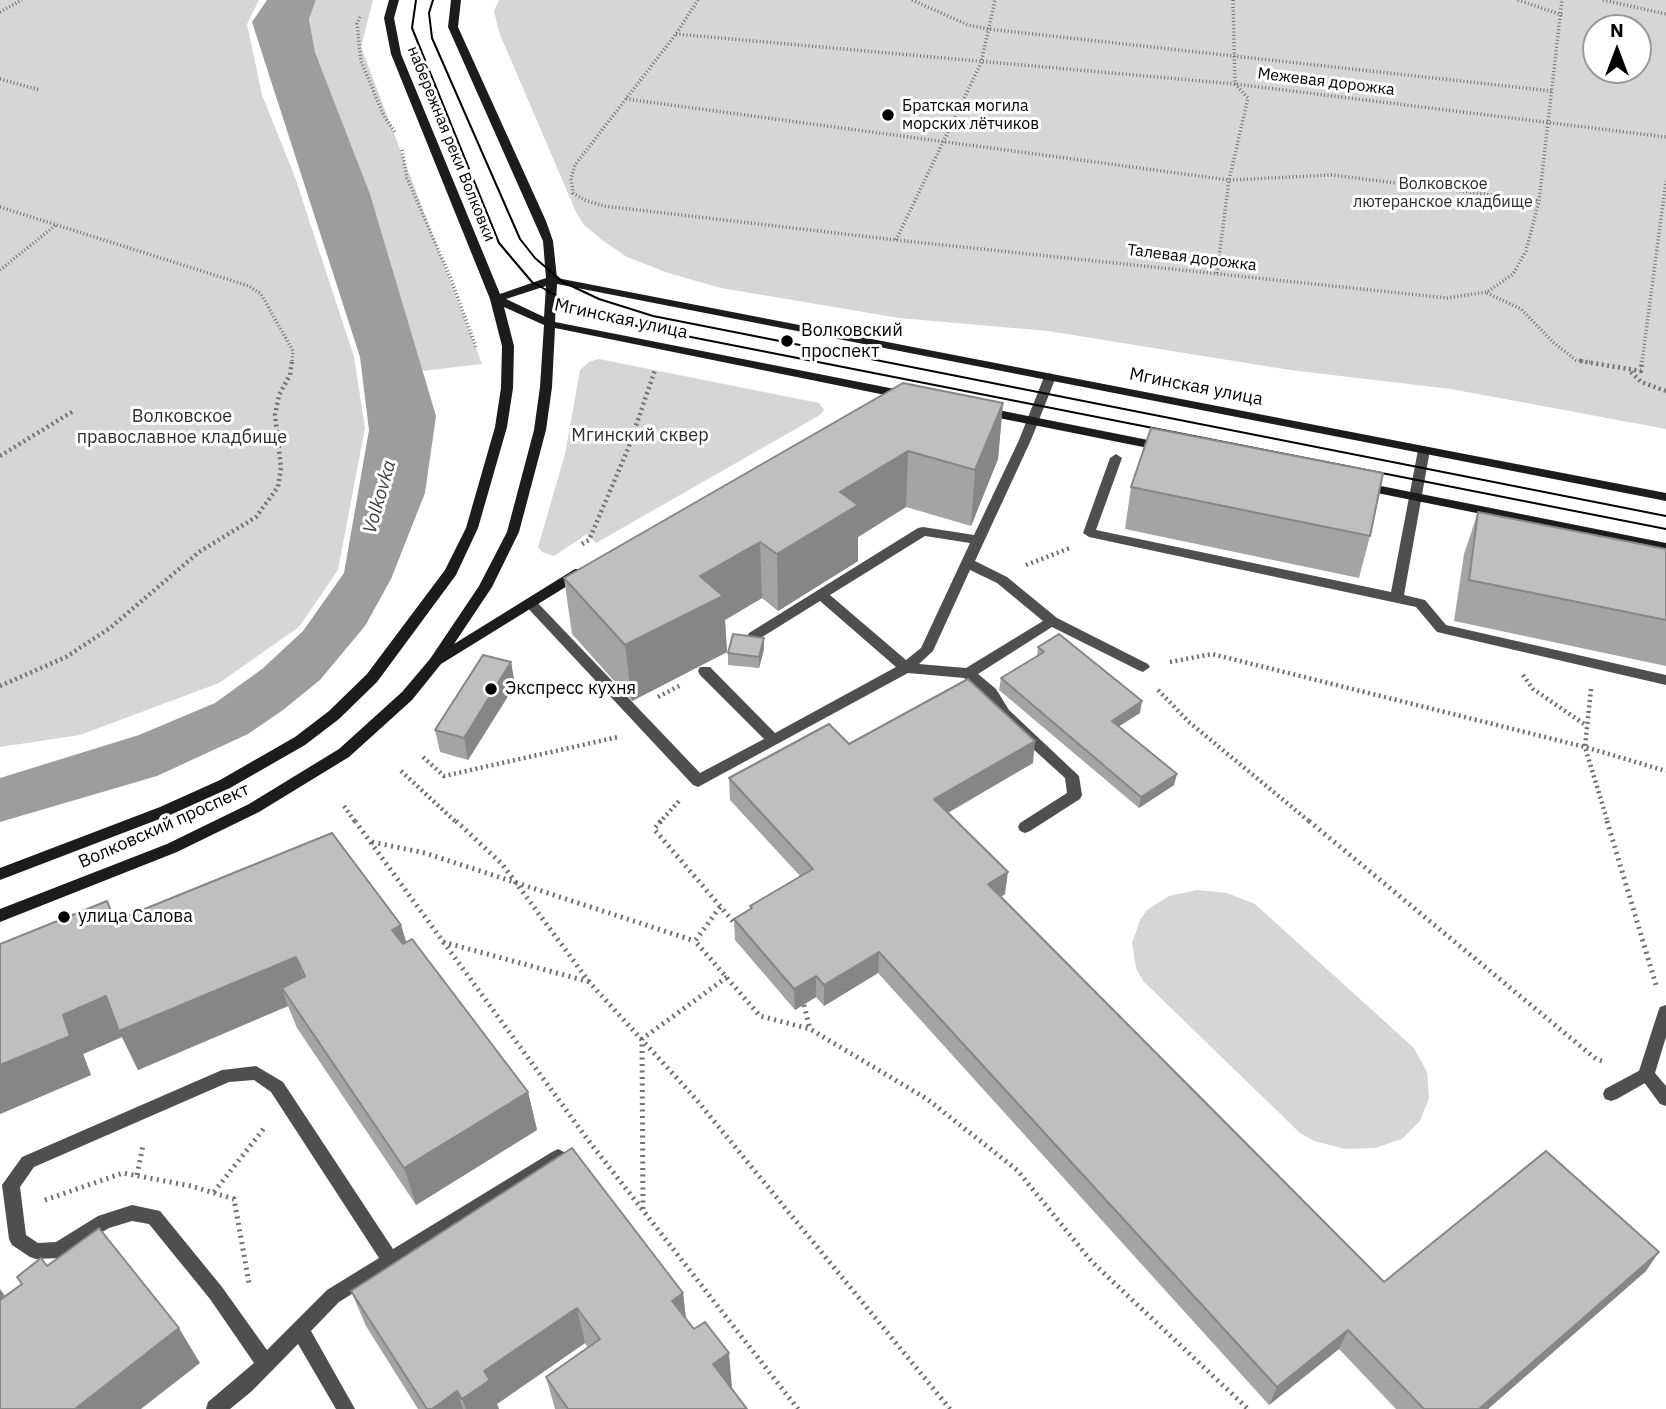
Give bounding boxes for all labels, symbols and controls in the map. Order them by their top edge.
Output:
north arrow [1582,14,1652,84]
text: N [1610,18,1624,42]
street label: набережная реки Волковки [403,43,499,245]
street label: Межевая дорожка [1256,64,1396,100]
place label: Братская могила морских лётчиков [902,96,1039,134]
marker: Братская могила морских лётчиков [880,107,896,123]
park label: Волковское лютеранское кладбище [1353,174,1533,212]
street label: Талевая дорожка [1126,241,1258,275]
street label: Мгинская улица [552,294,690,344]
place label: Волковский проспект [801,320,903,362]
marker: Волковский проспект [779,333,795,349]
street label: Мгинская улица [1127,363,1265,411]
park label: Волковское православное кладбище [77,406,287,448]
park label: Мгинский сквер [571,425,709,447]
water label: Volkovka [359,458,401,536]
place label: Экспресс кухня [505,678,636,700]
marker: Экспресс кухня [483,681,499,697]
street label: Волковский проспект [75,779,253,873]
place label: улица Салова [78,906,193,928]
marker: улица Салова [56,909,72,925]

